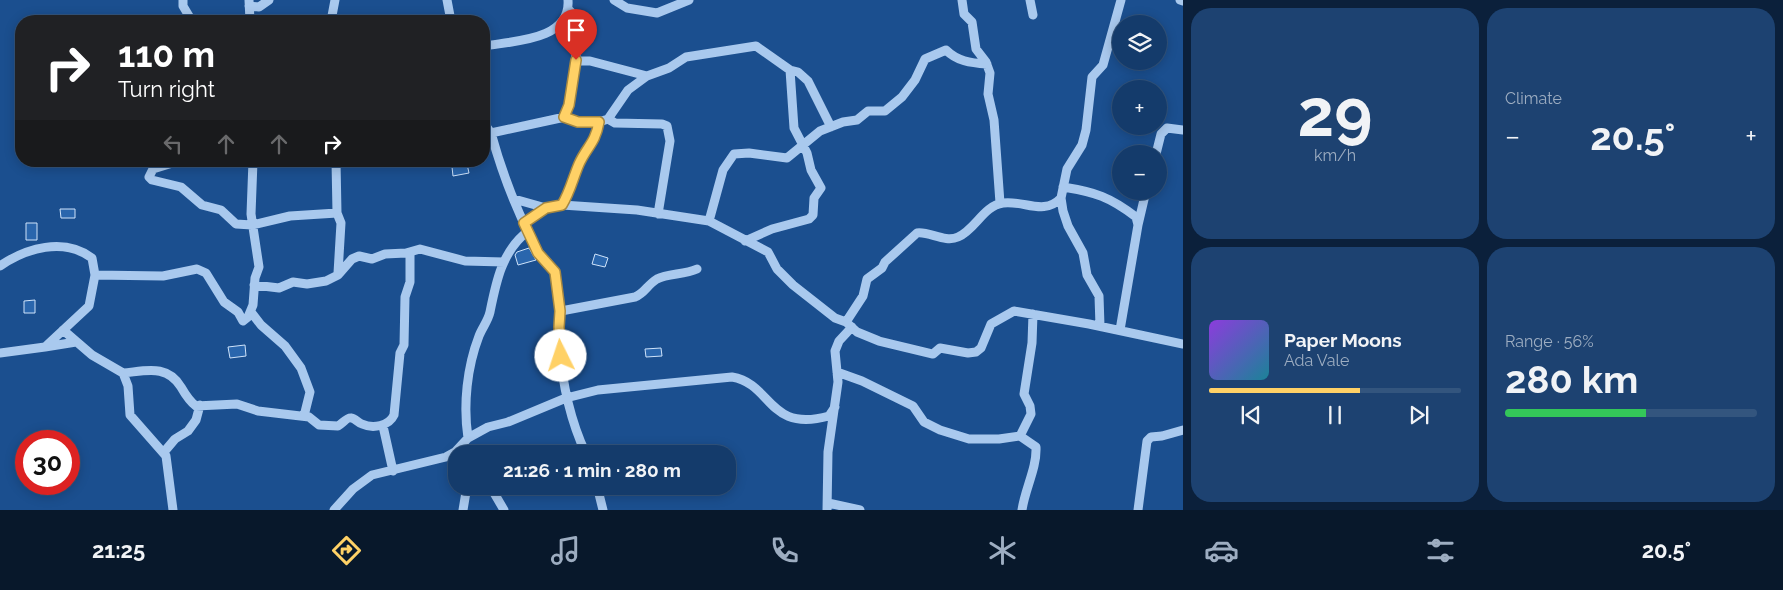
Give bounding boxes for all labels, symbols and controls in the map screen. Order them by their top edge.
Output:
pin [555,9,597,60]
map controls [1112,15,1167,200]
button: layers [1112,15,1167,70]
icon: arrive [562,16,590,44]
text: 110 m [118,34,215,75]
icon: right [35,35,100,100]
text: 29 [1298,75,1372,151]
text: Turn right [118,76,215,102]
button: + [1112,80,1167,135]
text: Climate [1505,89,1562,108]
text: 20.5° [1590,114,1675,159]
text: − [1505,120,1520,153]
text: + [1745,120,1757,153]
icon: left [159,130,187,158]
icon: ahead [212,130,240,158]
icon: ahead [265,130,293,158]
icon: right [318,130,346,158]
button: − [1112,145,1167,200]
text: km/h [1314,146,1356,165]
position arrow [534,329,586,381]
text: Paper Moons [1284,329,1402,351]
text: Range · 56% [1505,332,1594,351]
text: Ada Vale [1284,351,1349,370]
text: 280 km [1505,357,1638,402]
icon: previous [1237,401,1265,429]
icon: pause [1321,401,1349,429]
icon: next [1405,401,1433,429]
speed limit sign: 30 [15,430,80,495]
text: 21:26 · 1 min · 280 m [503,459,681,481]
icon: directions [329,533,364,568]
icon: music [548,533,583,568]
icon: phone [767,533,802,568]
icon: climate [985,533,1020,568]
icon: car [1204,533,1239,568]
icon: filters [1423,533,1458,568]
text: 21:25 [92,537,145,563]
text: 20.5° [1642,537,1691,563]

